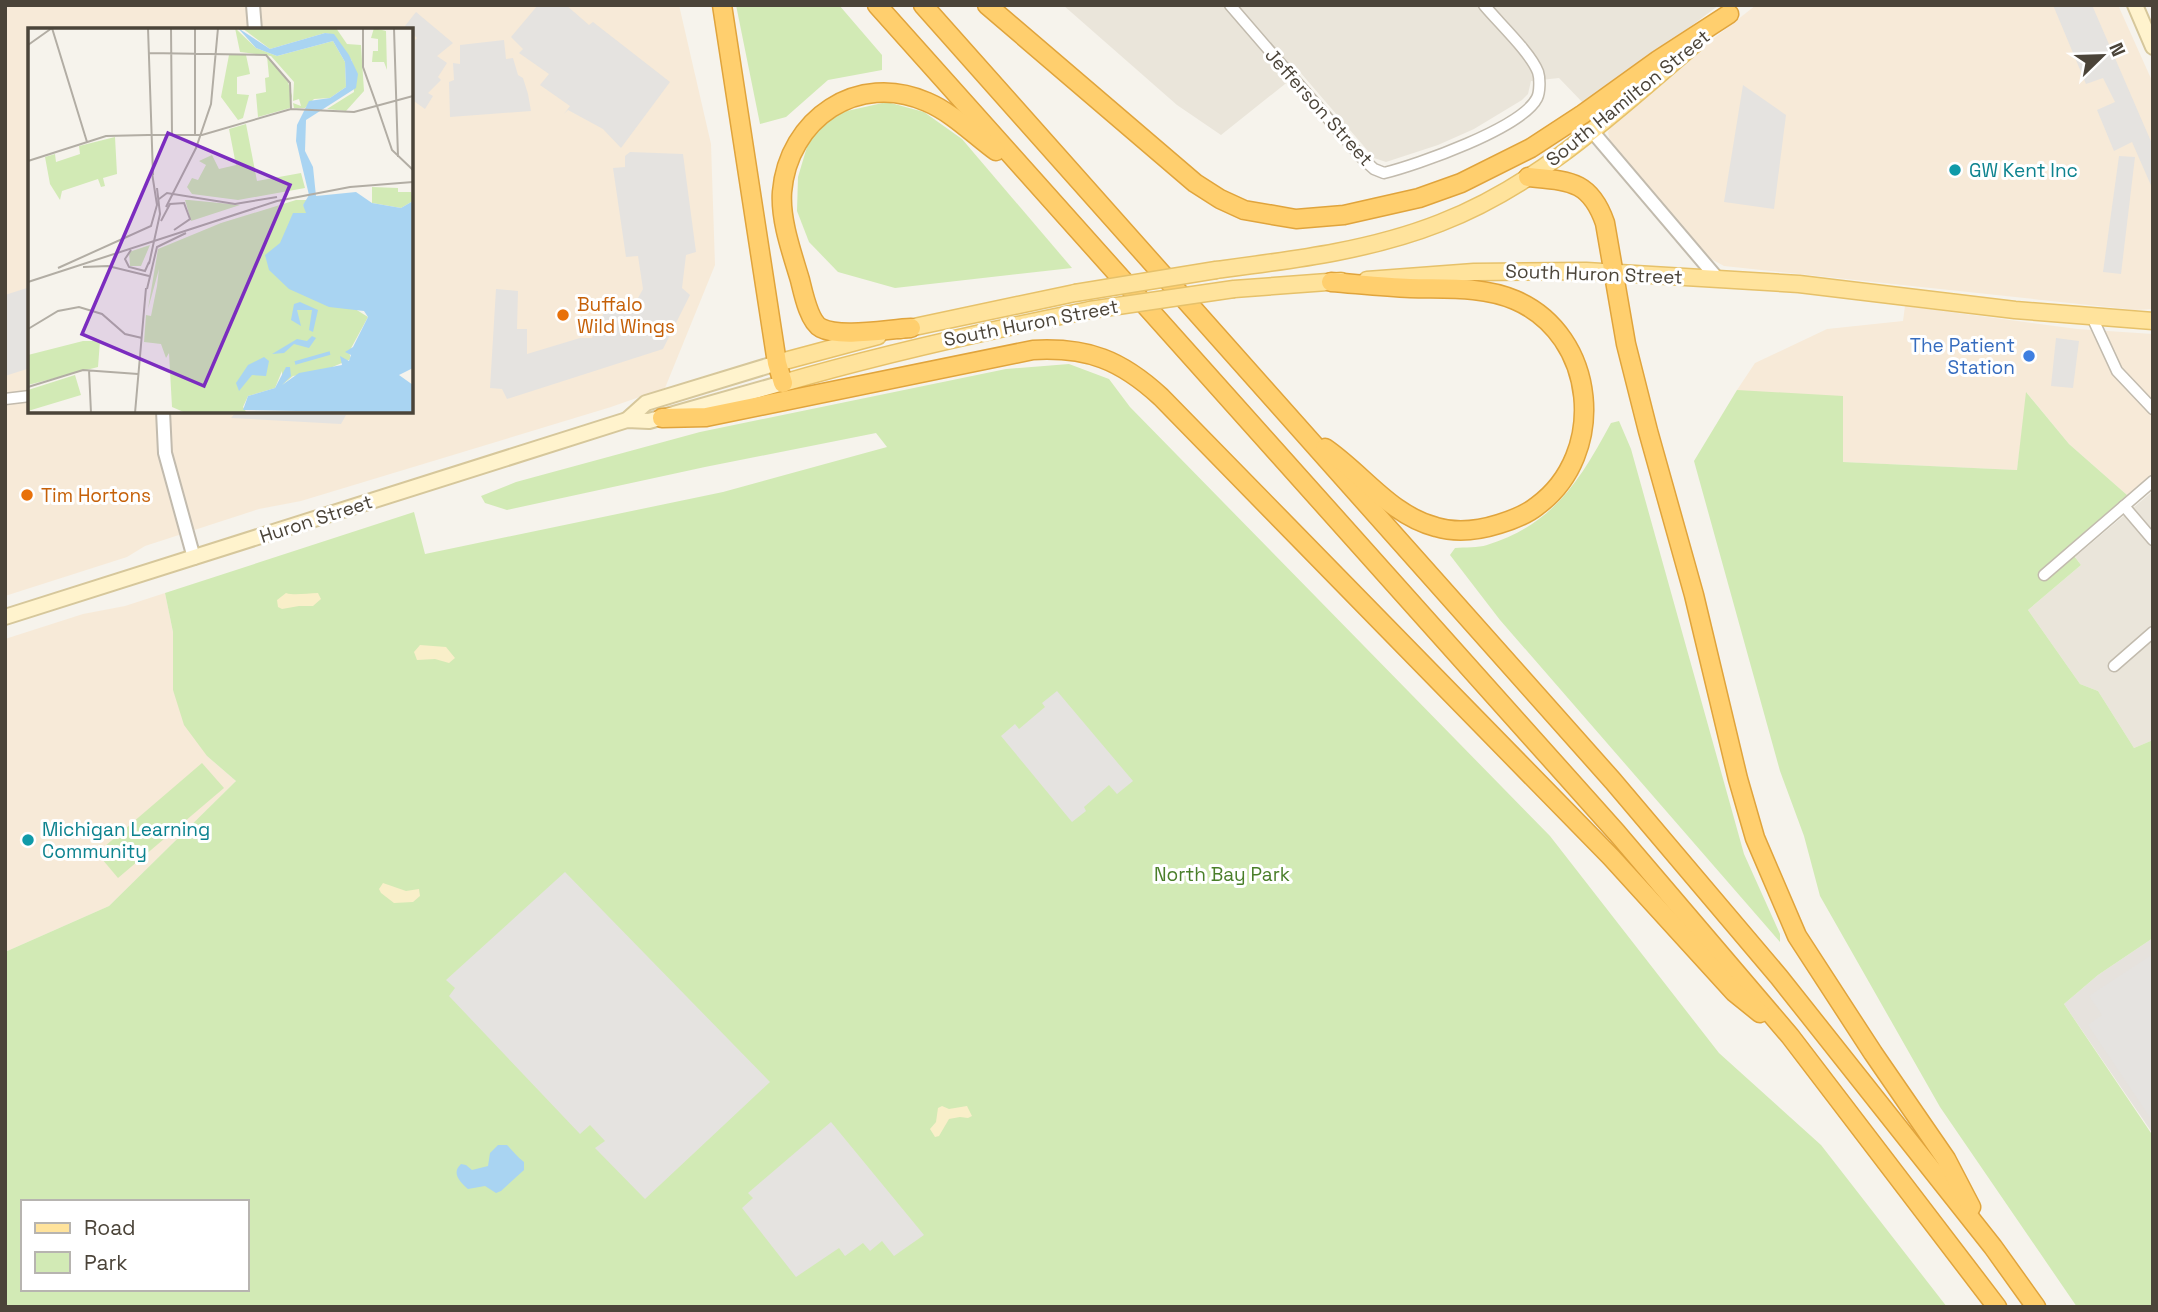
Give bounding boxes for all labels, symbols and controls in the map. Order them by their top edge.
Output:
north arrow [2067,21,2137,91]
street label: South Hamilton Street [1541,24,1715,172]
inset map [28,28,413,413]
text: N [2103,39,2131,60]
street label: Jefferson Street [1259,43,1379,171]
place label: GW Kent Inc [1969,158,2078,183]
marker: GW Kent Inc [1947,162,1963,178]
street label: South Huron Street [1505,258,1683,290]
place label: Buffalo Wild Wings [577,292,675,339]
street label: South Huron Street [941,294,1121,352]
marker: Buffalo Wild Wings [555,307,571,323]
place label: The Patient Station [1910,333,2015,380]
marker: The Patient Station [2021,348,2037,364]
place label: Tim Hortons [41,483,151,508]
marker: Tim Hortons [19,487,35,503]
street label: Huron Street [256,489,376,549]
place label: Michigan Learning Community [42,817,210,864]
marker: Michigan Learning Community [20,832,36,848]
park label: North Bay Park [1154,862,1290,887]
legend [21,1200,248,1291]
text: Road [84,1214,136,1241]
text: Park [84,1249,128,1276]

